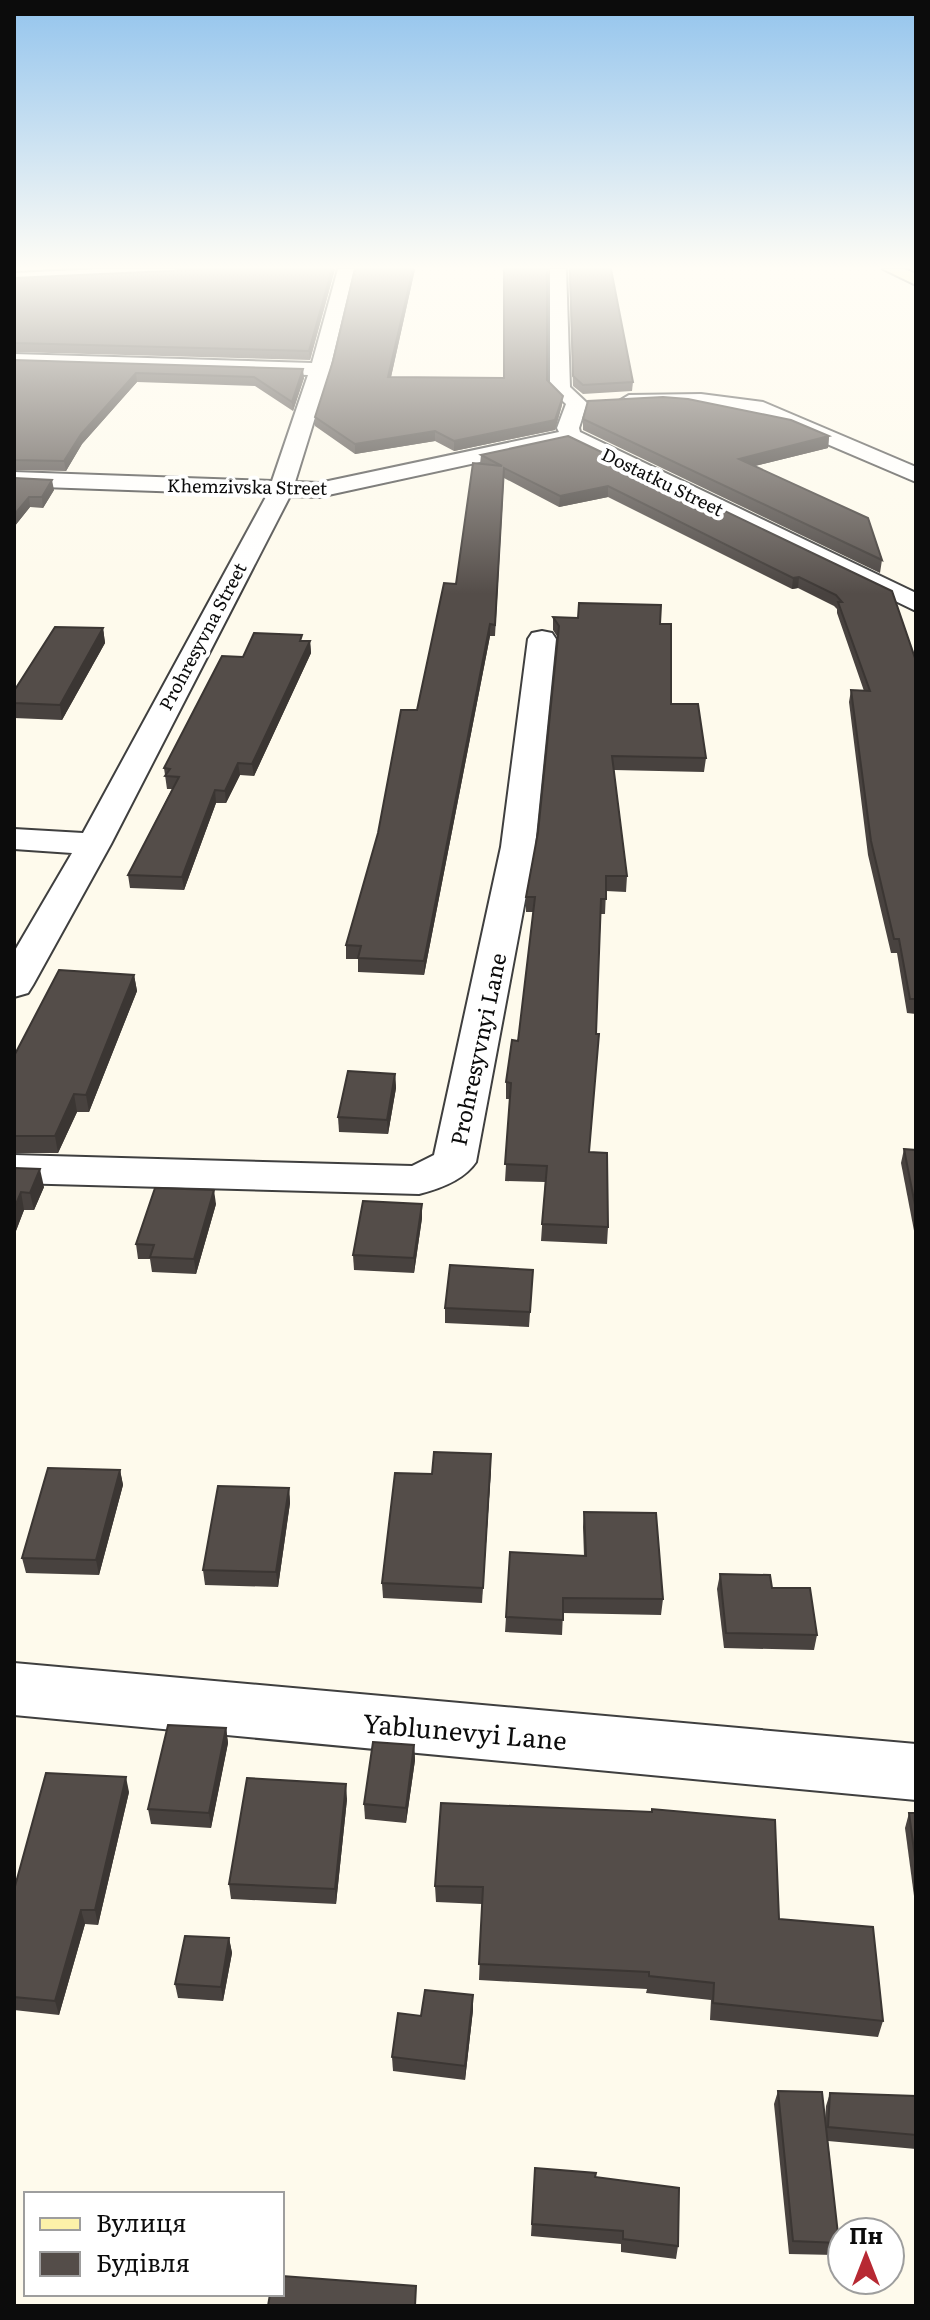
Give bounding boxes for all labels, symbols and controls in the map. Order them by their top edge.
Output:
street label: Dostatku Street [597,440,729,523]
street label: Khemzivska Street [167,471,328,501]
street label: Prohresyvna Street [152,556,253,715]
street label: Prohresyvnyi Lane [440,950,514,1148]
street label: Yablunevyi Lane [361,1702,569,1758]
legend [24,2192,284,2296]
text: Вулиця [96,2204,187,2239]
north arrow [826,2216,906,2296]
text: Пн [849,2218,883,2251]
text: Будівля [96,2244,190,2279]

